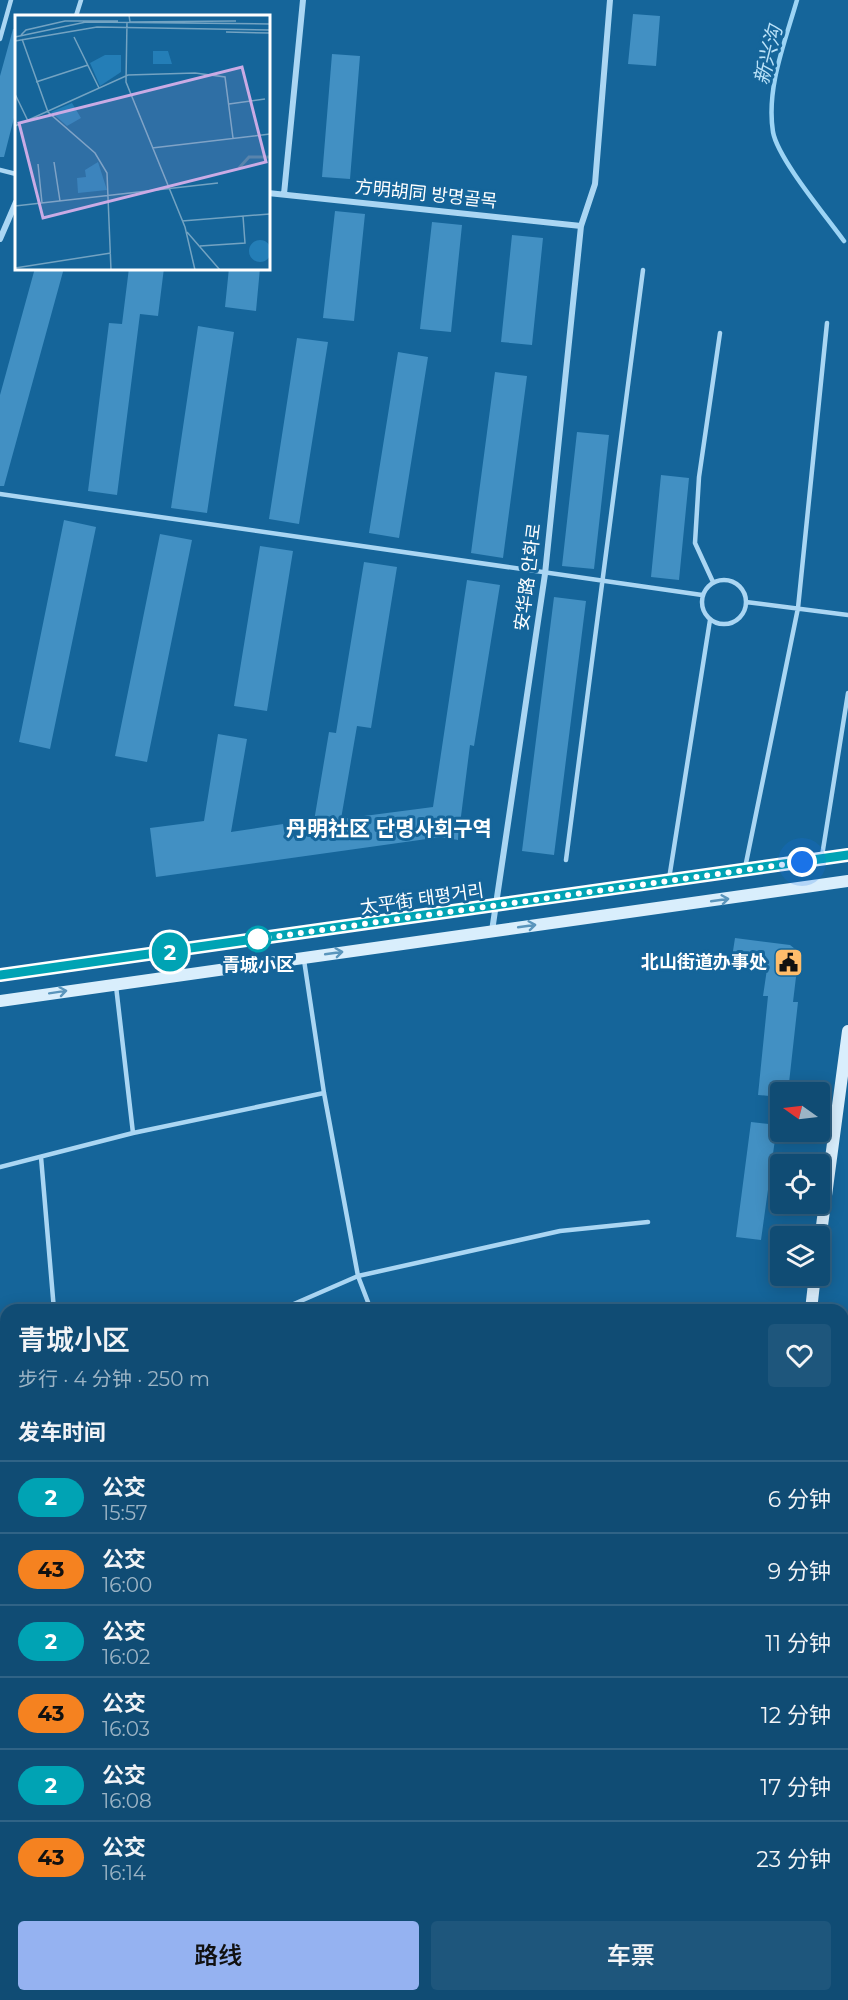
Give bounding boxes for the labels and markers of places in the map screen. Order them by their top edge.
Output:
marker: 青城小区 [245,926,271,952]
public building icon: 北山街道办事处 [772,946,804,978]
place label: 北山街道办事处 [641,951,767,973]
place label: 青城小区 [222,954,294,976]

